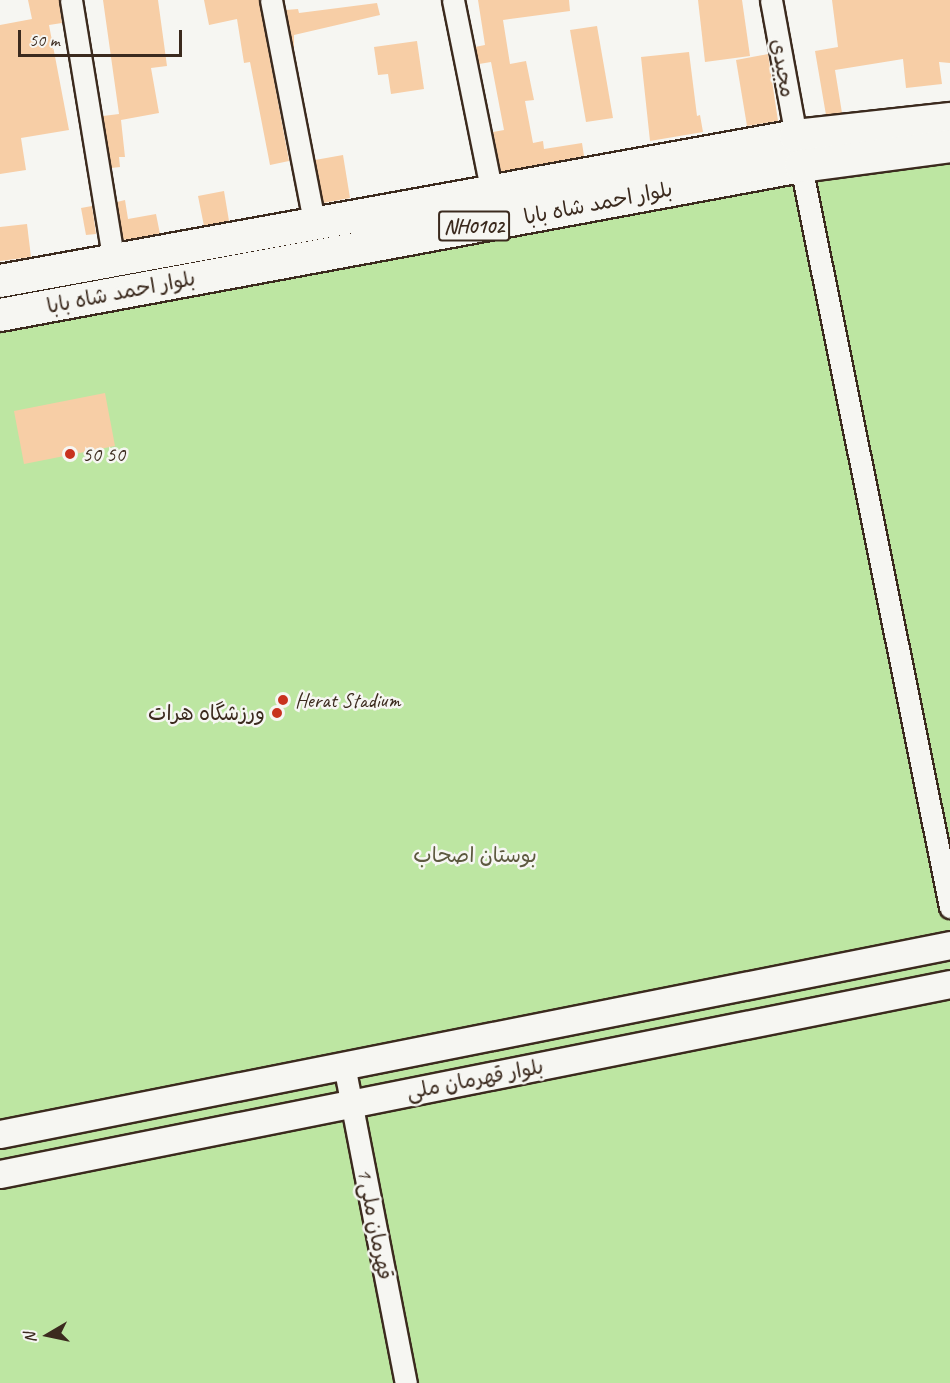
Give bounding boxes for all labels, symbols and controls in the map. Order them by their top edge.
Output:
scale bar [21,18,184,56]
text: 50 m [29,29,60,51]
street label: مجیدی [765,37,801,99]
street label: بلوار احمد شاه بابا [521,176,675,230]
road number: NH0102 [438,209,510,243]
street label: بلوار احمد شاه بابا [44,265,198,319]
place label: 50 50 [82,441,125,467]
marker: 50 50 [63,447,77,461]
place label: Herat Stadium [295,687,400,713]
marker: Herat Stadium [276,693,290,707]
place label: ورزشگاه هرات [148,700,265,726]
marker: ورزشگاه هرات [270,706,284,720]
park label: بوستان اصحاب [413,842,537,868]
street label: بلوار قهرمان ملی [404,1053,546,1105]
street label: قهرمان ملی 1 [352,1166,398,1282]
north arrow [18,1305,78,1365]
text: N [20,1331,41,1344]

